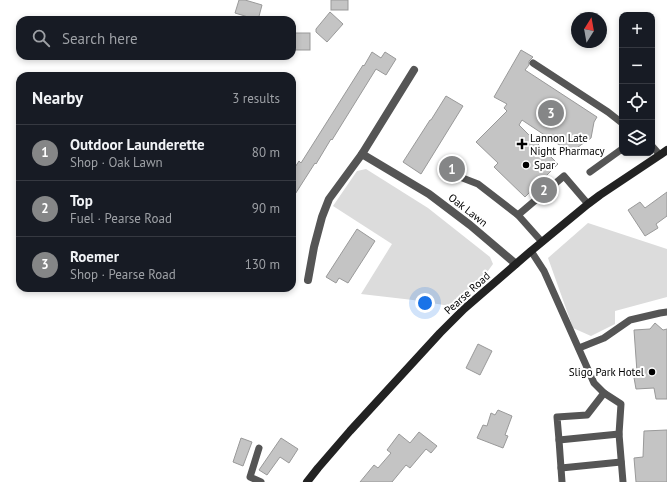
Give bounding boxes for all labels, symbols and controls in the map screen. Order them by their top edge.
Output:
north arrow [571,12,607,48]
map controls [619,12,655,156]
button: + [619,12,655,48]
search box [16,16,296,60]
icon: search [30,27,52,49]
text: Search here [62,29,138,48]
button: − [619,48,655,84]
button: locate [619,84,655,120]
text: Nearby [32,87,83,109]
text: 3 results [232,90,280,107]
pin: 3 [538,98,564,128]
button: layers [619,120,655,156]
place label: Lannon Late Night Pharmacy [530,131,606,158]
text: Outdoor Launderette [70,135,205,154]
marker: Lannon Late Night Pharmacy [517,139,527,149]
text: 1 [41,144,49,161]
text: 80 m [252,144,280,161]
text: Shop · Oak Lawn [70,154,163,171]
pin: 1 [439,154,465,184]
place label: Spar [534,158,555,172]
marker: Spar [521,160,531,170]
pin: 2 [531,175,557,205]
street label: Oak Lawn [446,190,490,230]
text: Top [70,191,93,210]
text: 2 [41,200,49,217]
text: 90 m [252,200,280,217]
text: Fuel · Pearse Road [70,210,172,227]
text: Roemer [70,247,119,266]
text: 3 [41,256,49,273]
text: 130 m [245,256,280,273]
text: Shop · Pearse Road [70,266,176,283]
street label: Pearse Road [441,269,493,317]
your location [415,293,435,313]
place label: Sligo Park Hotel [569,365,645,379]
marker: Sligo Park Hotel [647,367,657,377]

